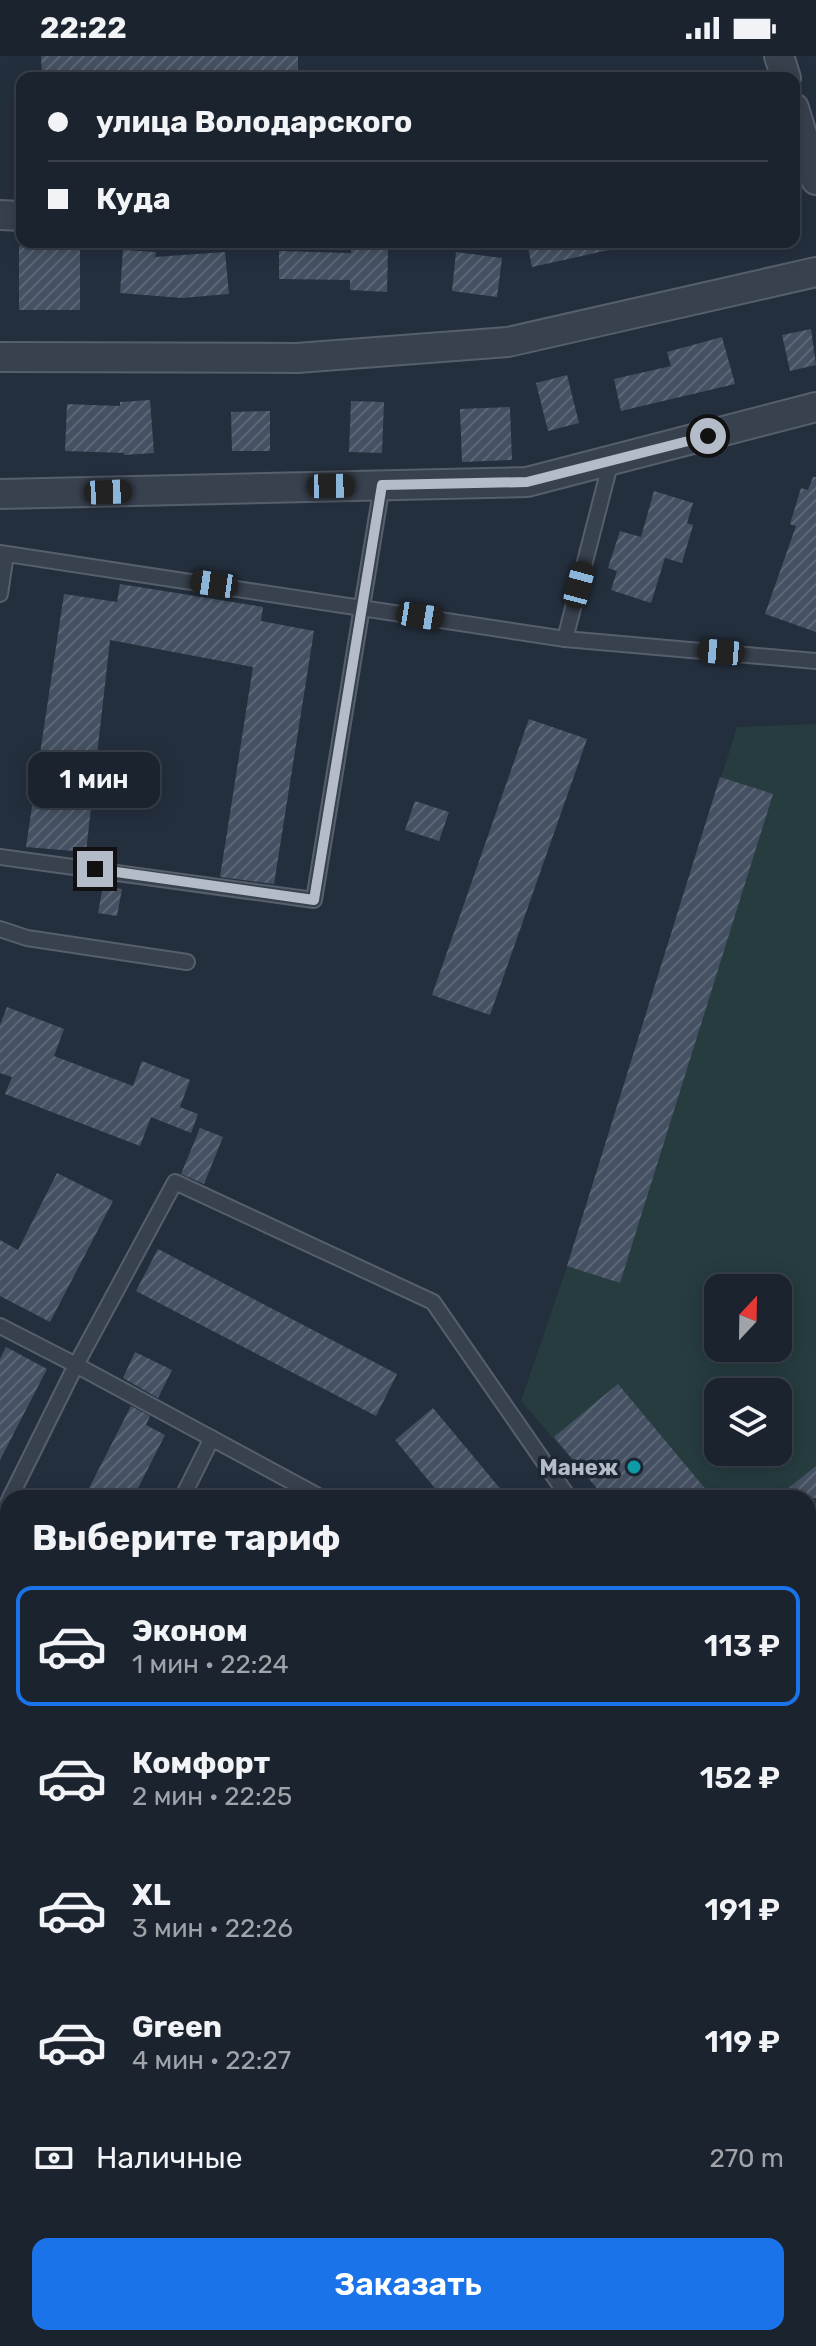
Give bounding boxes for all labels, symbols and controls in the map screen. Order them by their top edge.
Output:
text: 22:22 [40,10,127,46]
text: улица Володарского [96,104,412,140]
text: Куда [96,181,171,217]
route start [690,418,726,454]
car [307,474,355,498]
car [84,479,132,505]
car [561,559,597,611]
car [189,569,239,599]
car [394,600,446,632]
car [696,638,746,666]
callout: 1 мин [29,753,161,809]
text: 1 мин [59,764,129,795]
route end [77,851,113,887]
north arrow [704,1274,792,1362]
map controls [704,1274,792,1466]
button: layers [704,1378,792,1466]
place label: Манеж [540,1454,618,1481]
marker: Манеж [625,1458,643,1476]
text: Выберите тариф [32,1516,341,1559]
icon: car [36,1610,108,1682]
text: Эконом [132,1613,248,1649]
text: 113 ₽ [704,1628,780,1664]
text: 1 мин · 22:24 [132,1649,289,1680]
icon: car [36,1742,108,1814]
text: Комфорт [132,1745,270,1781]
text: 152 ₽ [700,1760,780,1796]
text: 2 мин · 22:25 [132,1781,292,1812]
icon: car [36,1874,108,1946]
text: XL [132,1877,171,1913]
text: 191 ₽ [705,1892,780,1928]
text: 3 мин · 22:26 [132,1913,293,1944]
icon: car [36,2006,108,2078]
text: Green [132,2009,222,2045]
text: 119 ₽ [705,2024,780,2060]
text: 4 мин · 22:27 [132,2045,291,2076]
icon: cash [32,2136,76,2180]
text: Наличные [96,2140,242,2176]
text: 270 m [709,2143,784,2174]
button: Заказать [32,2238,784,2330]

